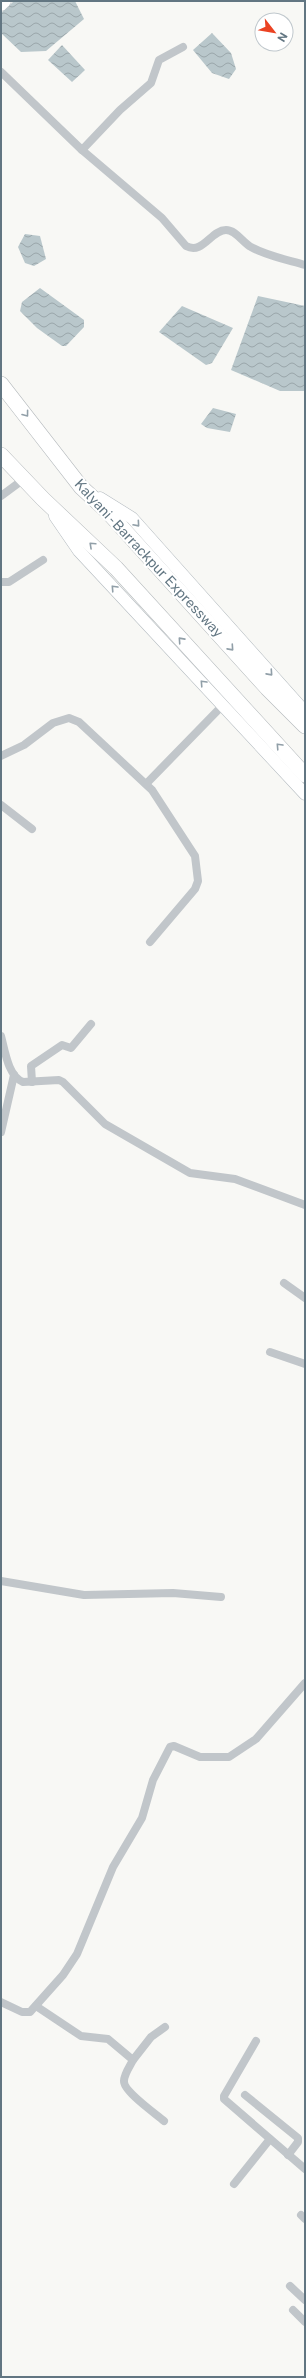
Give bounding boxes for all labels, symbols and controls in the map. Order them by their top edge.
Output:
north arrow [254,12,294,52]
text: N [275,30,290,44]
one-way arrow [21,410,28,417]
street label: Kalyani - Barrackpur Expressway [71,476,227,641]
one-way arrow [132,519,139,526]
one-way arrow [89,543,97,550]
one-way arrow [111,585,119,593]
one-way arrow [179,637,186,645]
one-way arrow [226,644,233,651]
one-way arrow [265,668,273,676]
one-way arrow [200,680,208,688]
one-way arrow [276,743,283,751]

